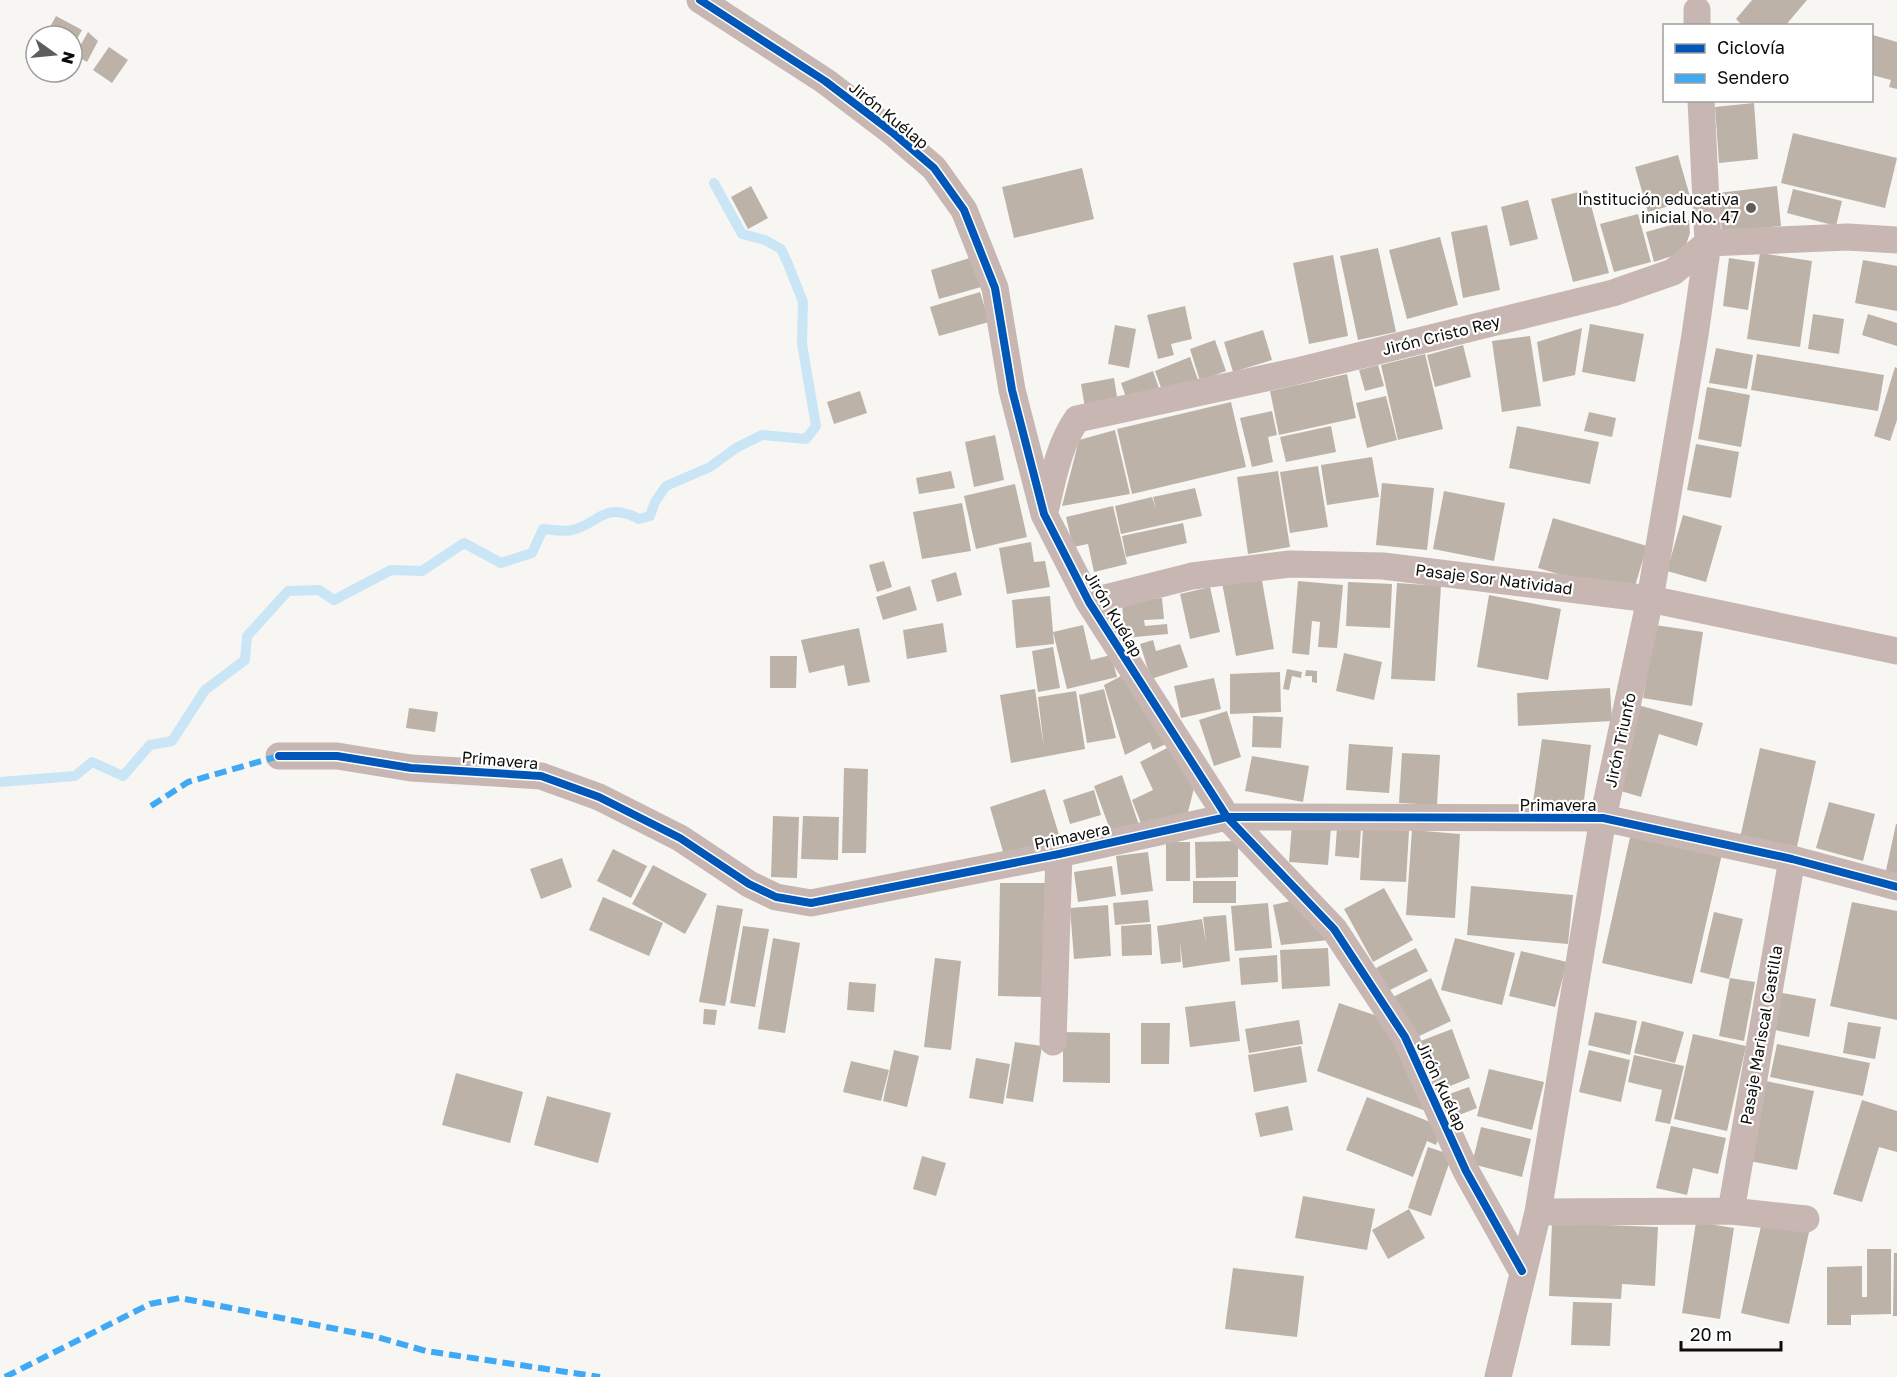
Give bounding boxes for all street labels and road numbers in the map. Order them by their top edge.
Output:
street label: Jirón Kuélap [845,77,933,153]
street label: Jirón Cristo Rey [1380,311,1502,359]
street label: Pasaje Sor Natividad [1414,559,1574,599]
street label: Jirón Kuélap [1081,568,1147,661]
street label: Jirón Triunfo [1600,691,1640,789]
street label: Primavera [461,747,539,773]
street label: Primavera [1520,795,1596,815]
street label: Primavera [1032,818,1112,854]
street label: Pasaje Mariscal Castilla [1735,944,1787,1126]
street label: Jirón Kuélap [1413,1038,1471,1134]

